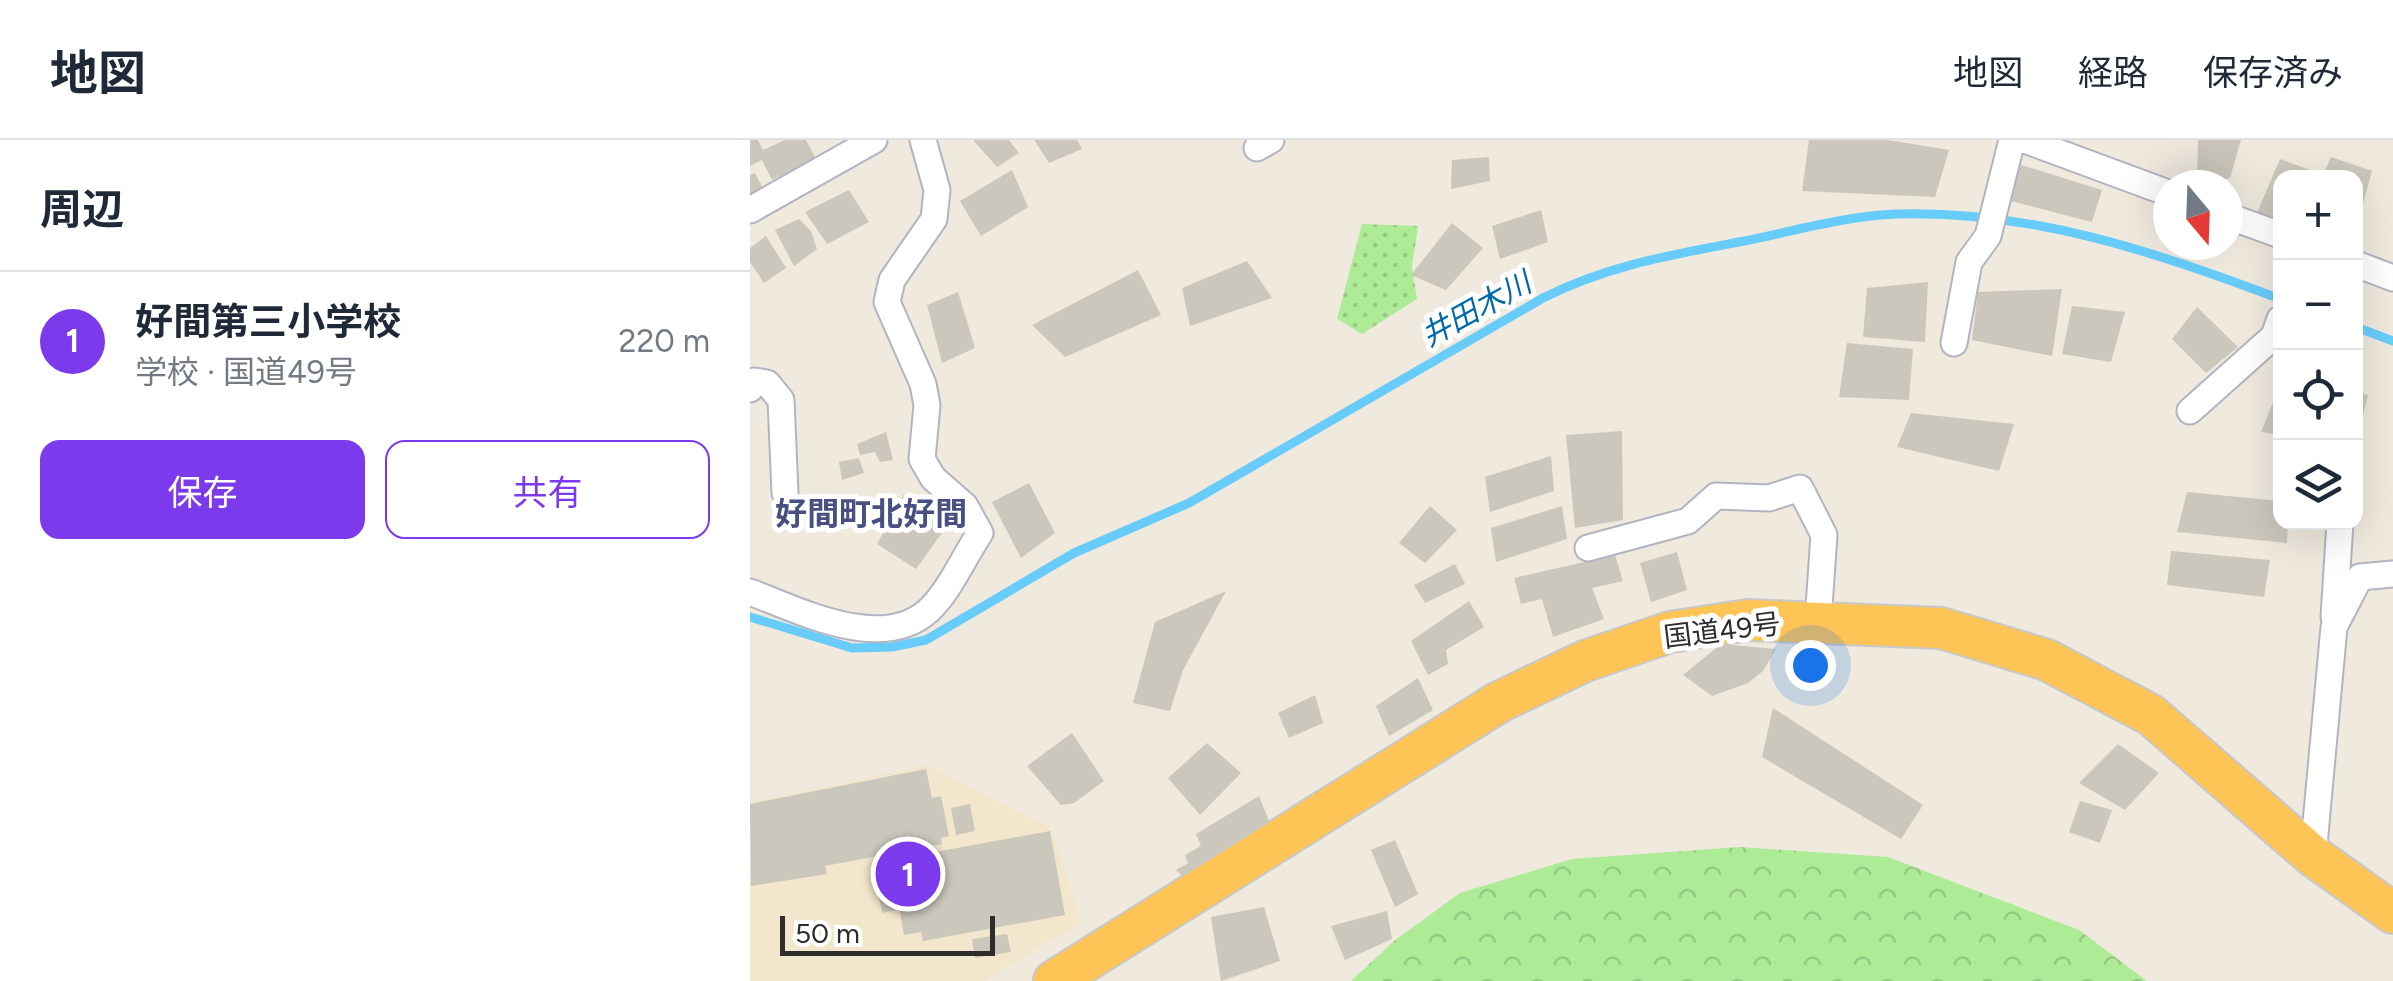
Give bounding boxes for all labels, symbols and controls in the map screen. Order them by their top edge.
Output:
text: 地図 [50,44,146,102]
text: 地図 [1953,52,2023,94]
text: 経路 [2078,52,2148,94]
text: 保存済み [2203,52,2343,94]
north arrow [2153,170,2243,260]
map controls [2273,170,2363,530]
button: + [2273,170,2363,260]
text: 周辺 [40,184,124,235]
button: − [2273,260,2363,350]
water label: 井田木川 [1415,262,1540,354]
text: 好間第三小学校 [135,299,401,345]
text: 1 [66,322,79,360]
text: 220 m [619,322,710,360]
button: locate [2273,350,2363,440]
text: 学校 · 国道49号 [135,353,357,391]
button: 保存 [40,440,365,539]
button: 共有 [385,440,710,539]
button: layers [2273,440,2363,530]
district label: 好間町北好間 [775,495,967,533]
street label: 国道49号 [1662,606,1782,654]
your location [1785,640,1836,691]
pin: 1 [876,836,940,912]
scale bar [780,911,995,956]
text: 50 m [795,916,860,950]

